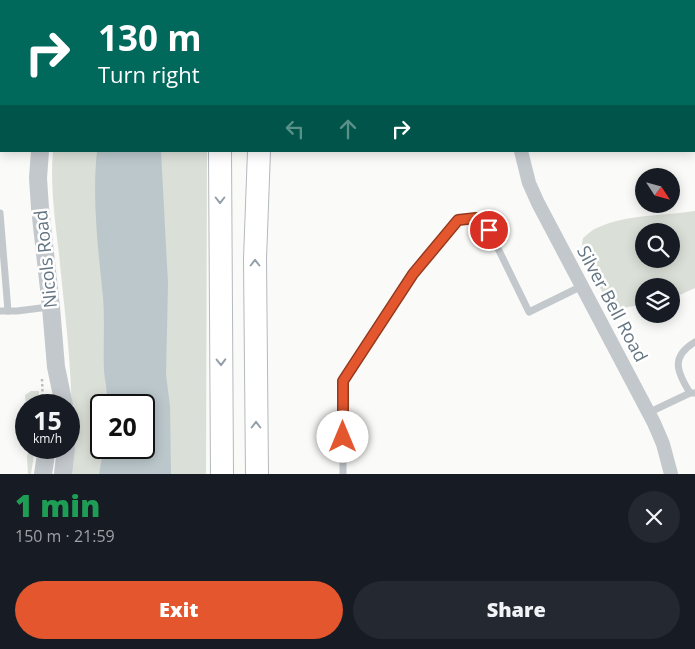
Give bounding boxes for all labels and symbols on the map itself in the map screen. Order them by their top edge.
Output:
north arrow [635,168,680,212]
one-way arrow [215,196,225,204]
street label: Nicols Road [28,209,62,309]
pin [468,209,510,251]
street label: Silver Bell Road [572,241,654,366]
one-way arrow [250,259,260,266]
one-way arrow [216,359,226,367]
speed limit sign: 20 [90,394,155,459]
position arrow [316,410,368,462]
one-way arrow [251,421,261,429]

